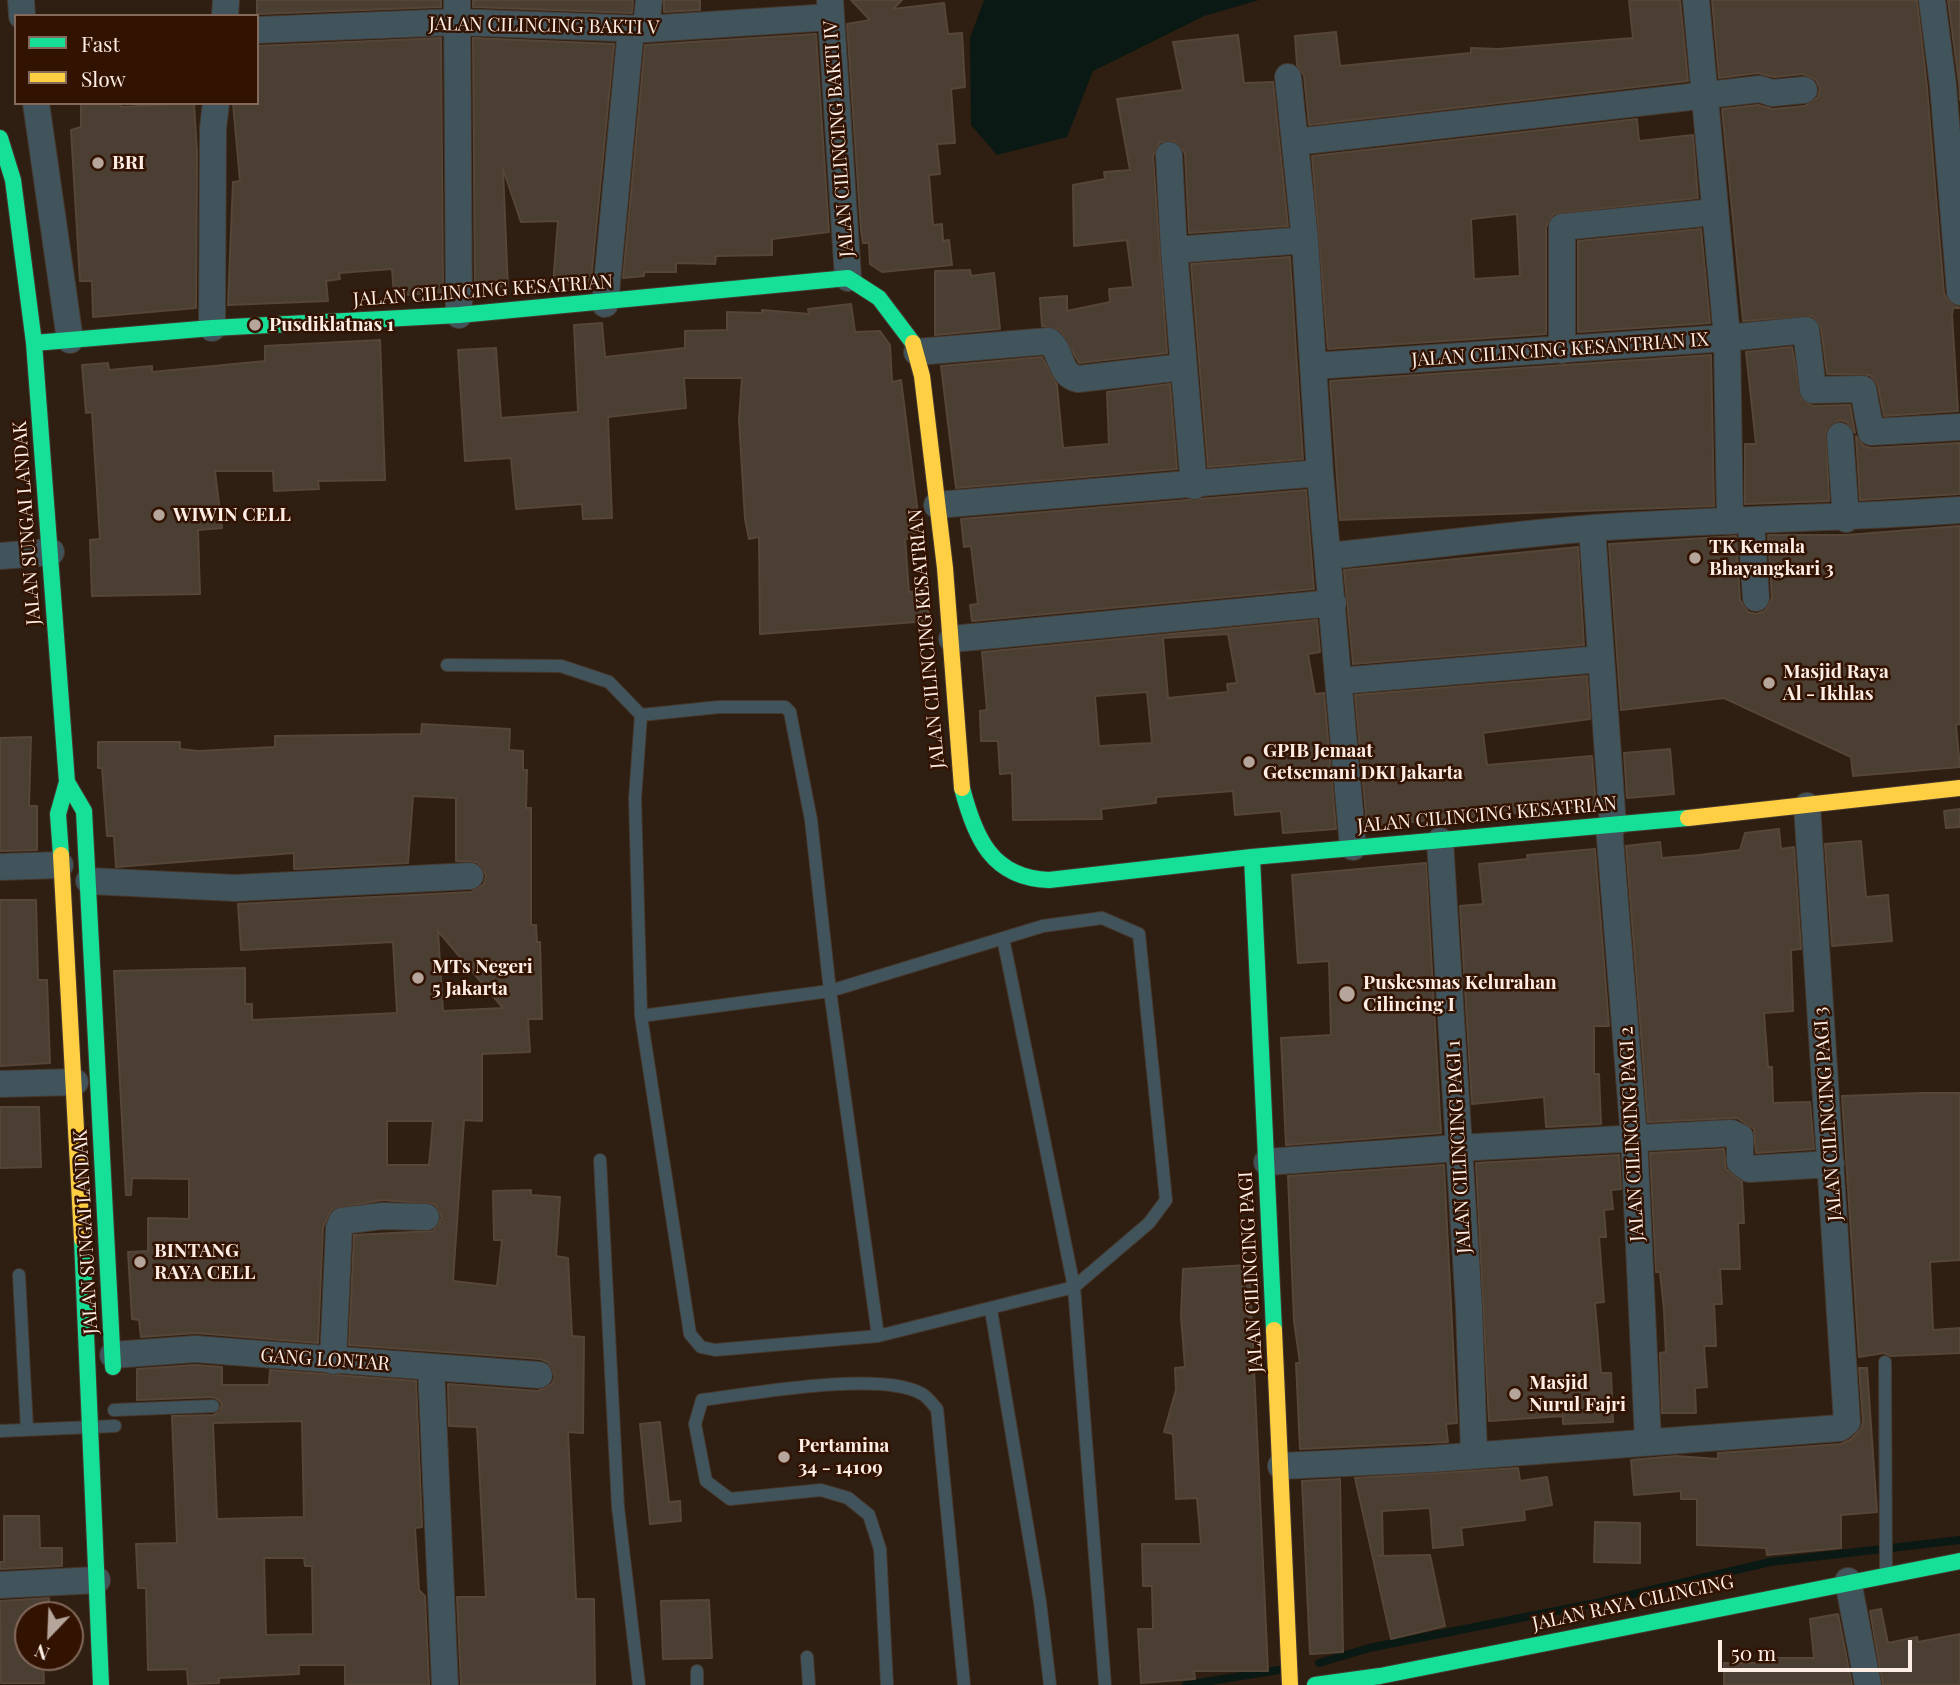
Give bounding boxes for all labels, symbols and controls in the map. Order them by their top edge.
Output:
street label: JALAN CILINCING BAKTI V [429,13,659,39]
legend [14,14,259,105]
street label: JALAN CILINCING BAKTI IV [819,20,859,258]
text: Fast [81,29,120,57]
text: Slow [81,64,126,92]
place label: BRI [112,152,145,174]
marker: BRI [90,155,106,171]
street label: JALAN CILINCING KESATRIAN [352,271,614,311]
place label: Pusdiklatnas 1 [269,314,394,336]
marker: Pusdiklatnas 1 [247,317,263,333]
street label: JALAN CILINCING KESANTRIAN IX [1411,328,1709,372]
street label: JALAN SUNGAI LANDAK [8,420,46,626]
place label: WIWIN CELL [173,504,291,526]
marker: WIWIN CELL [151,507,167,523]
street label: JALAN CILINCING KESATRIAN [904,508,950,770]
place label: TK Kemala Bhayangkari 3 [1709,536,1834,580]
marker: TK Kemala Bhayangkari 3 [1687,550,1703,566]
place label: Masjid Raya Al - Ikhlas [1783,661,1889,705]
marker: Masjid Raya Al - Ikhlas [1761,675,1777,691]
place label: GPIB Jemaat Getsemani DKI Jakarta [1263,740,1463,784]
marker: GPIB Jemaat Getsemani DKI Jakarta [1241,754,1257,770]
street label: JALAN CILINCING KESATRIAN [1356,792,1618,838]
place label: MTs Negeri 5 Jakarta [432,956,533,1000]
marker: MTs Negeri 5 Jakarta [410,970,426,986]
place label: Puskesmas Kelurahan Cilincing I [1363,972,1557,1016]
marker: Puskesmas Kelurahan Cilincing I [1337,984,1357,1004]
street label: JALAN CILINCING PAGI 3 [1809,1006,1847,1222]
street label: JALAN CILINCING PAGI 2 [1615,1026,1649,1242]
street label: JALAN CILINCING PAGI 1 [1442,1040,1476,1254]
street label: JALAN SUNGAI LANDAK [69,1129,103,1335]
street label: JALAN CILINCING PAGI [1234,1171,1268,1373]
place label: BINTANG RAYA CELL [154,1240,255,1284]
marker: BINTANG RAYA CELL [132,1254,148,1270]
street label: GANG LONTAR [260,1344,390,1376]
place label: Masjid Nurul Fajri [1529,1372,1626,1416]
marker: Masjid Nurul Fajri [1507,1386,1523,1402]
place label: Pertamina 34 - 14109 [798,1435,889,1479]
marker: Pertamina 34 - 14109 [776,1449,792,1465]
street label: JALAN RAYA CILINCING [1530,1570,1736,1636]
north arrow [14,1601,84,1671]
scale bar [1722,1626,1916,1670]
text: 50 m [1731,1638,1776,1666]
text: N [30,1639,53,1668]

